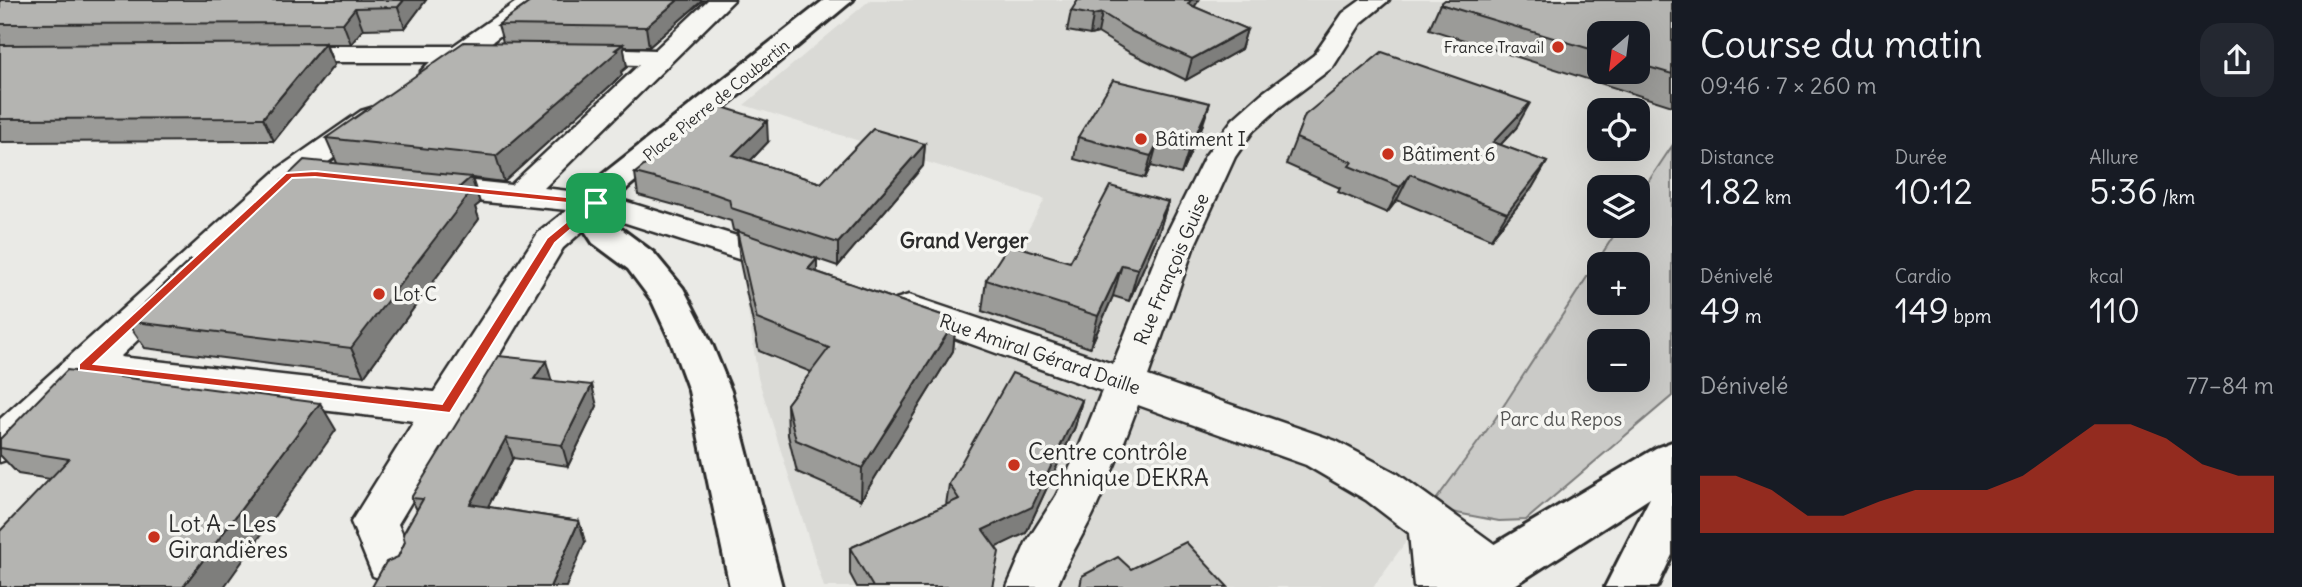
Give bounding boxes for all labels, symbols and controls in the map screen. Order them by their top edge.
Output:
north arrow [1587,21,1650,84]
map controls [1587,21,1650,392]
text: Course du matin [1700,21,1982,68]
button: share [2200,23,2274,97]
street label: Place Pierre de Coubertin [639,35,793,165]
place label: France Travail [1444,37,1544,57]
marker: France Travail [1550,39,1566,55]
text: 09:46 · 7 × 260 m [1700,71,1877,100]
button: locate [1587,98,1650,161]
place label: Bâtiment I [1155,127,1246,151]
marker: Bâtiment I [1133,131,1149,147]
place label: Bâtiment 6 [1402,142,1496,166]
text: Distance [1700,145,1774,169]
text: Durée [1895,145,1947,169]
text: Allure [2089,145,2139,169]
marker: Bâtiment 6 [1380,146,1396,162]
text: 1.82 [1700,169,1760,213]
text: 10:12 [1895,169,1973,213]
text: 5:36 [2089,169,2157,213]
pin [566,173,626,233]
button: layers [1587,175,1650,238]
icon: arrive [577,184,615,222]
text: km [1760,185,1791,209]
text: /km [2157,185,2195,209]
street label: Rue François Guise [1128,189,1214,349]
district label: Grand Verger [900,227,1029,254]
button: + [1587,252,1650,315]
text: Dénivelé [1700,264,1773,288]
text: Cardio [1895,264,1952,288]
text: kcal [2089,264,2124,288]
place label: Lot C [393,282,437,306]
marker: Lot C [371,286,387,302]
text: 49 [1700,288,1740,332]
text: 149 [1895,288,1949,332]
text: 110 [2089,288,2140,332]
text: m [1740,304,1762,328]
text: bpm [1949,304,1991,328]
street label: Rue Amiral Gérard Daille [936,308,1144,400]
button: − [1587,329,1650,392]
text: Dénivelé [1700,371,1788,400]
text: 77–84 m [2186,371,2274,400]
park label: Parc du Repos [1500,407,1622,431]
place label: Centre contrôle technique DEKRA [1028,437,1209,492]
marker: Centre contrôle technique DEKRA [1006,457,1022,473]
place label: Lot A - Les Girandières [168,509,288,564]
marker: Lot A - Les Girandières [146,529,162,545]

